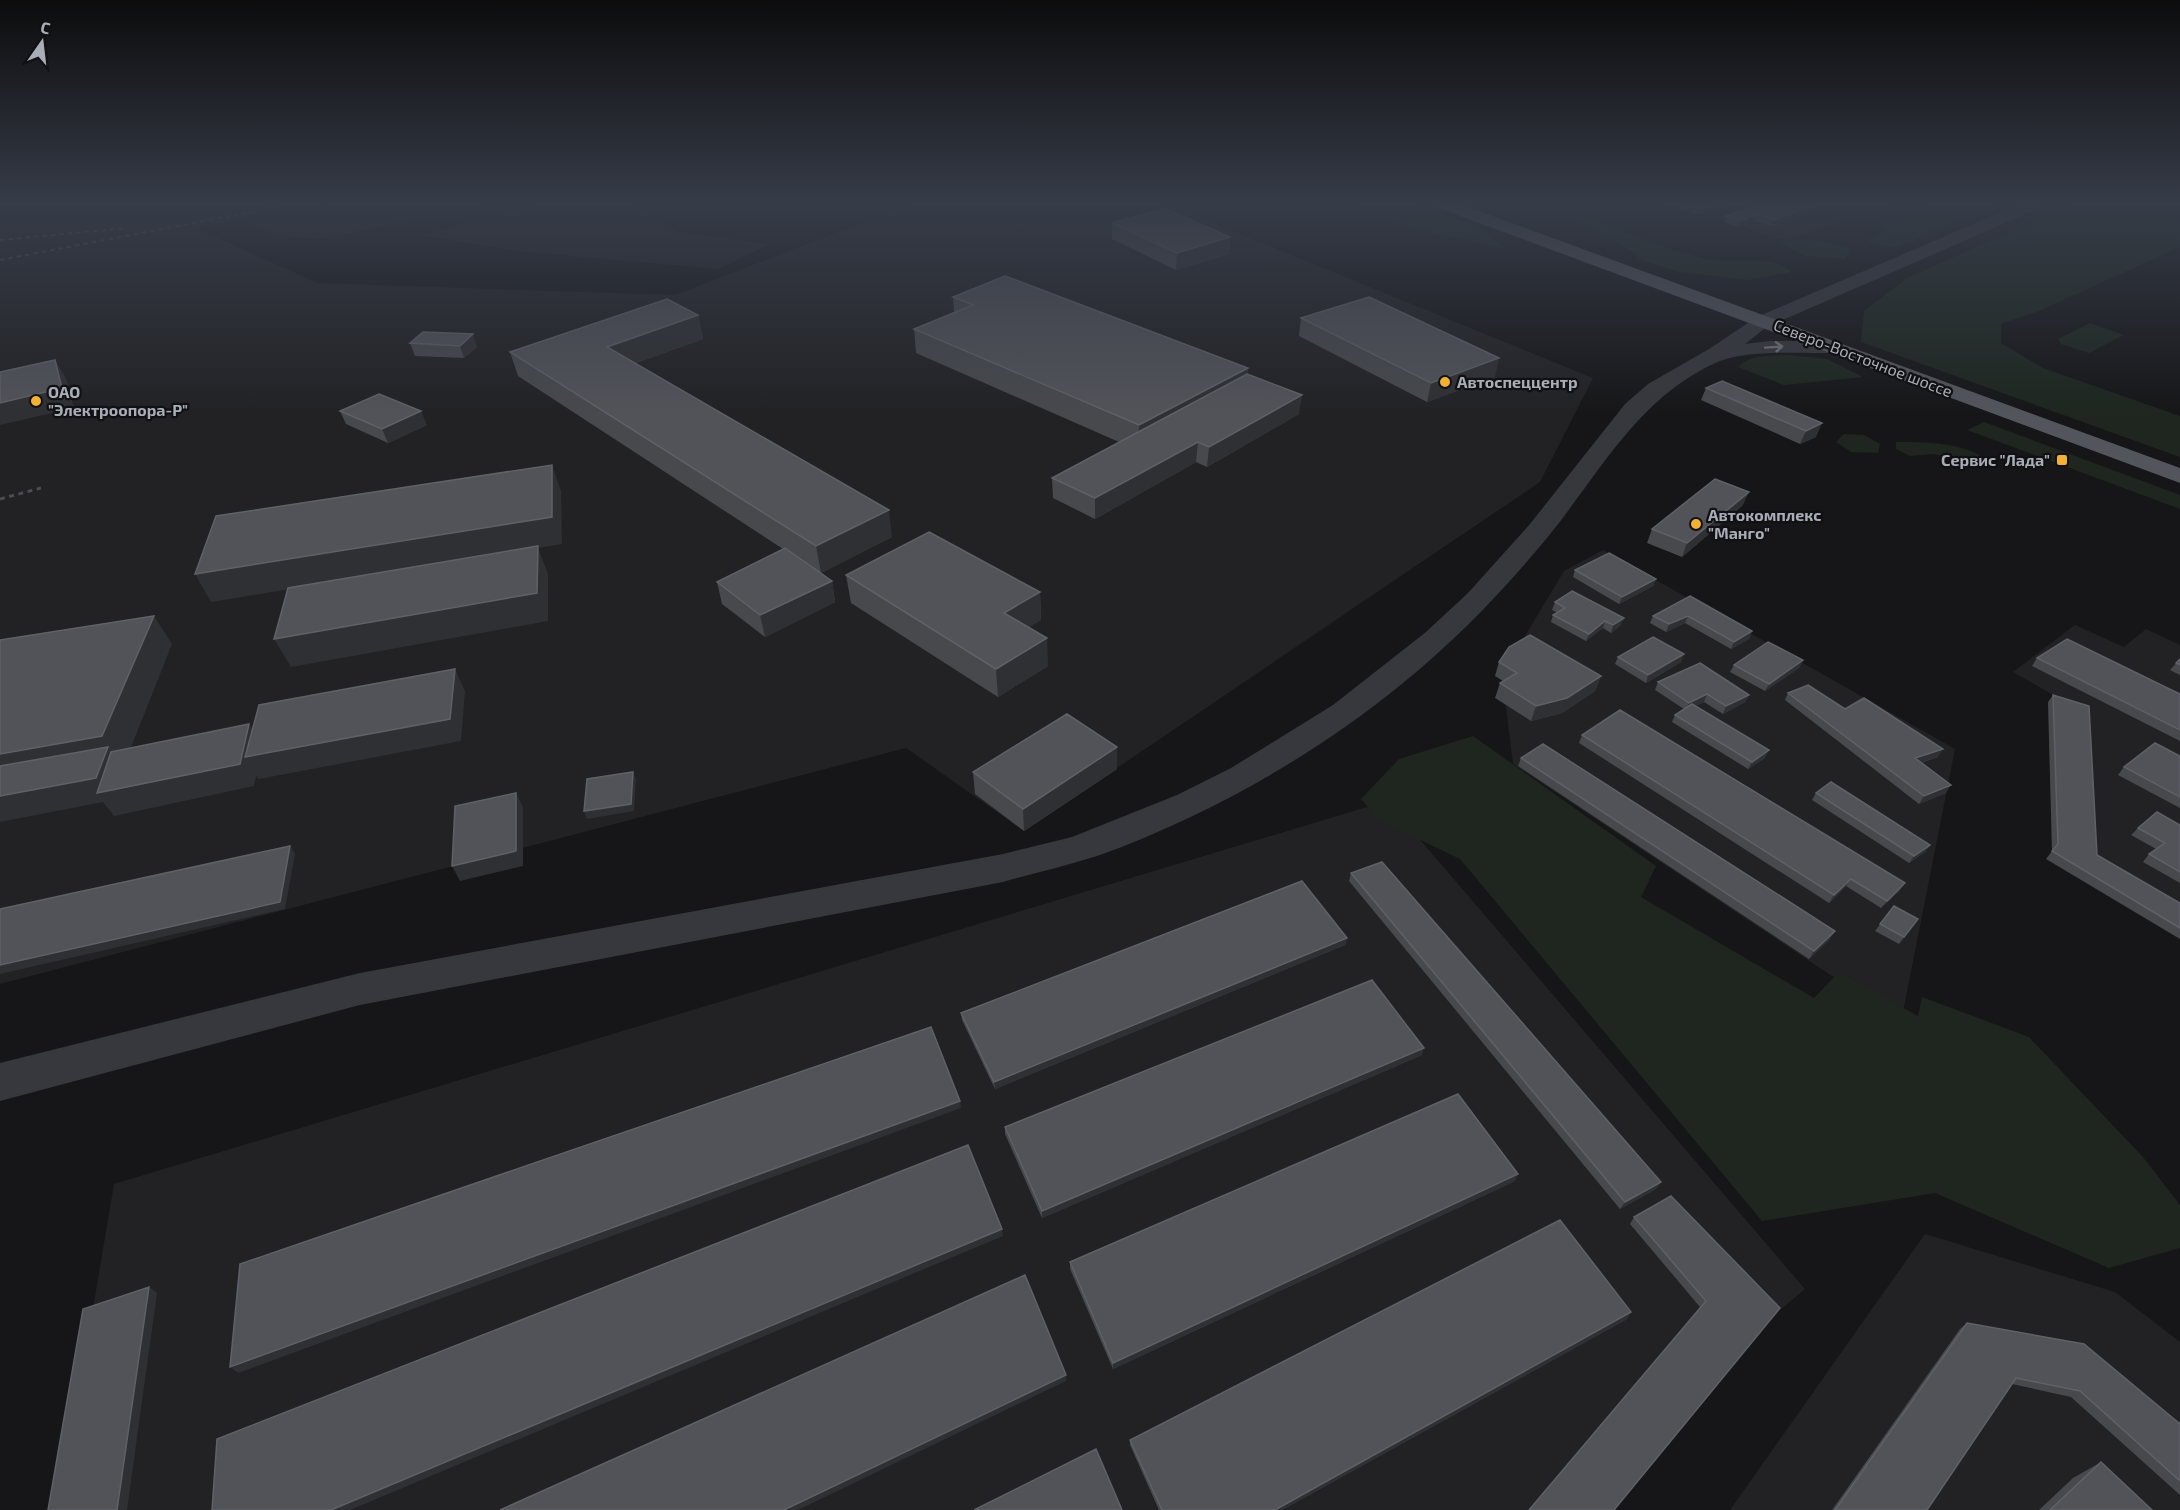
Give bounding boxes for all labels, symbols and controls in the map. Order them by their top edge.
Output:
north arrow [12,12,72,72]
text: С [39,17,53,37]
street label: Северо-Восточное шоссе [1771,315,1955,400]
one-way arrow [1764,341,1784,352]
place label: Автоспеццентр [1457,372,1578,391]
marker: Автоспеццентр [1438,375,1452,389]
place label: ОАО "Электроопора-Р" [48,382,188,419]
marker: ОАО "Электроопора-Р" [29,394,43,408]
place label: Сервис "Лада" [1941,450,2050,469]
marker: Сервис "Лада" [2055,453,2069,467]
place label: Автокомплекс "Манго" [1708,505,1821,542]
marker: Автокомплекс "Манго" [1689,517,1703,531]

